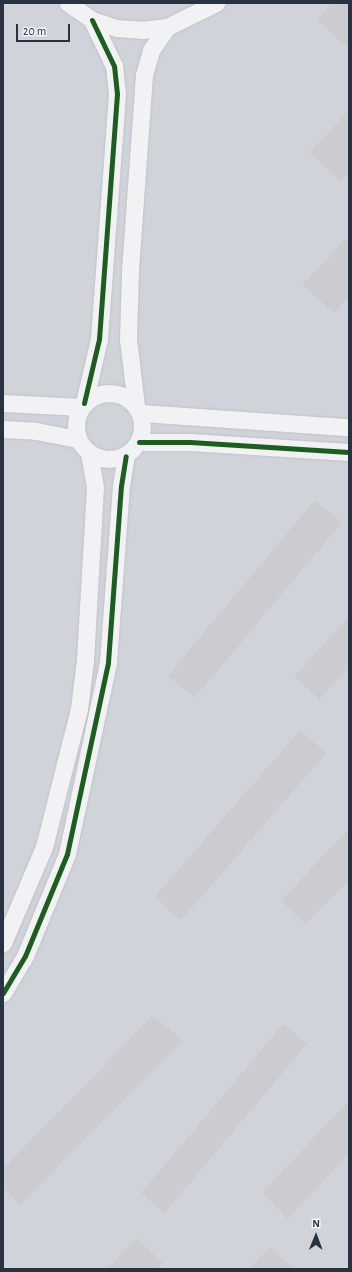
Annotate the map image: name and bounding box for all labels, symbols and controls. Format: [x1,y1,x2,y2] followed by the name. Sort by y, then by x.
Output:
[18,16,72,42] scale bar
[23,25,46,37] text: 20 m
[296,1216,336,1256] north arrow
[312,1218,320,1229] text: N

